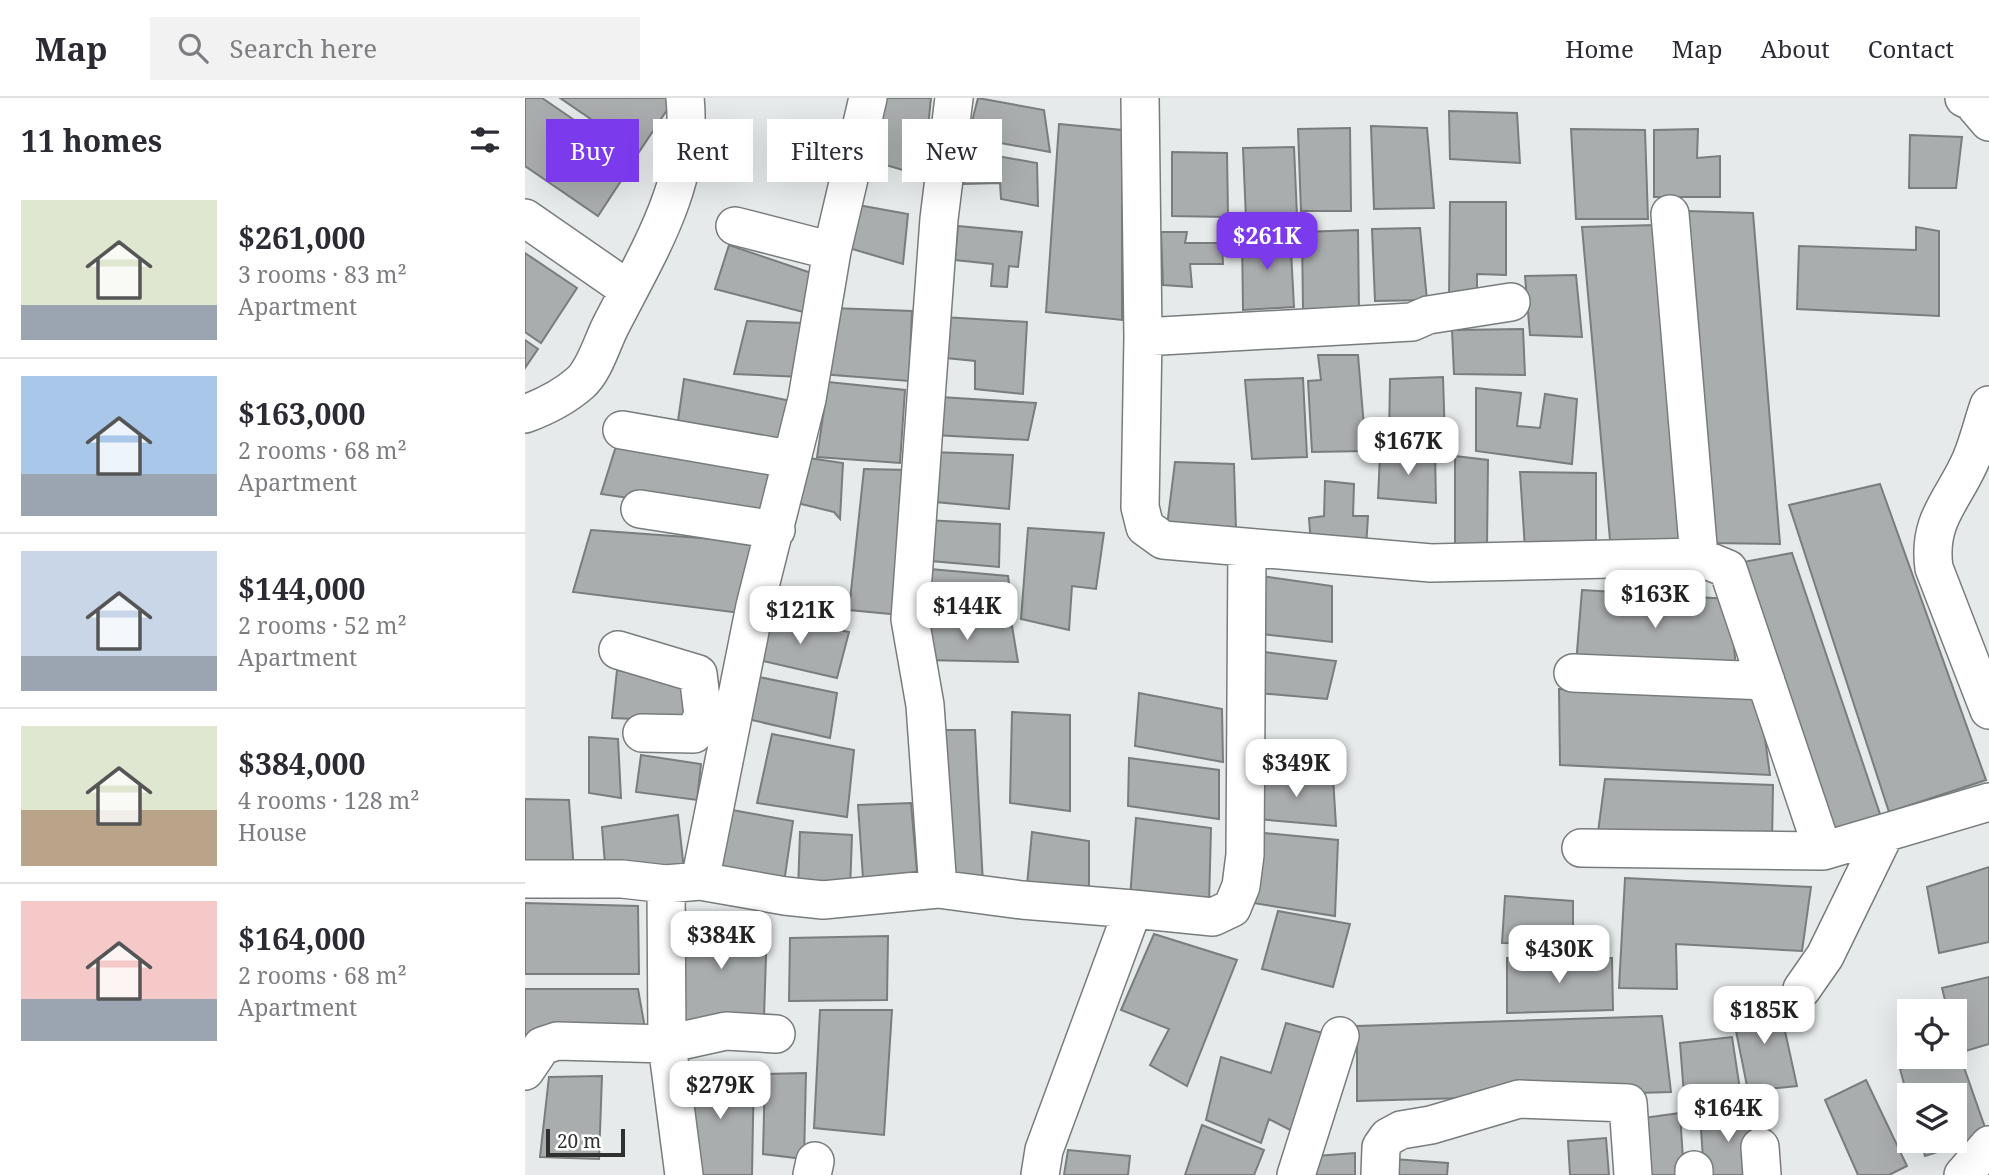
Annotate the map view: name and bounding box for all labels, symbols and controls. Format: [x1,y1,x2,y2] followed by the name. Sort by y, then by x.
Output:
[150,17,640,80] search box
[35,26,108,71] text: Map
[174,29,212,67] icon: search
[230,30,377,66] text: Search here
[1565,32,1634,65] text: Home
[1672,32,1723,65] text: Map
[1761,32,1830,65] text: About
[1868,32,1954,65] text: Contact
[546,119,639,182] chip: Buy
[653,119,753,182] chip: Rent
[767,119,888,182] chip: Filters
[902,119,1002,182] chip: New
[21,120,162,161] text: 11 homes
[466,121,504,159] icon: filters
[1218,212,1316,272] pin: $261K
[238,217,365,258] text: $261,000
[1233,219,1301,251] text: $261K
[77,228,161,312] icon: home
[238,258,407,290] text: 3 rooms · 83 m²
[238,290,357,322] text: Apartment
[238,393,365,434] text: $163,000
[77,404,161,488] icon: home
[1359,418,1457,477] pin: $167K
[1374,424,1442,456] text: $167K
[238,434,407,466] text: 2 rooms · 68 m²
[238,466,357,498] text: Apartment
[238,568,365,609] text: $144,000
[1606,570,1704,630] pin: $163K
[1621,577,1689,609] text: $163K
[77,579,161,663] icon: home
[918,582,1016,642] pin: $144K
[751,587,849,646] pin: $121K
[933,589,1001,621] text: $144K
[766,593,834,625] text: $121K
[238,609,407,641] text: 2 rooms · 52 m²
[238,641,357,673] text: Apartment
[1247,740,1345,799] pin: $349K
[238,743,365,784] text: $384,000
[1262,746,1330,778] text: $349K
[77,754,161,838] icon: home
[238,784,420,816] text: 4 rooms · 128 m²
[238,816,307,848] text: House
[672,912,770,971] pin: $384K
[238,918,365,959] text: $164,000
[687,918,755,950] text: $384K
[1510,926,1608,985] pin: $430K
[77,929,161,1013] icon: home
[1525,932,1593,964] text: $430K
[238,959,407,991] text: 2 rooms · 68 m²
[1715,986,1813,1046] pin: $185K
[238,991,357,1023] text: Apartment
[1730,993,1798,1025] text: $185K
[1897,999,1967,1153] map controls
[1897,999,1967,1069] button: locate
[671,1062,769,1121] pin: $279K
[686,1068,754,1100] text: $279K
[1897,1083,1967,1153] button: layers
[1679,1084,1777,1144] pin: $164K
[1694,1091,1762,1123] text: $164K
[546,1126,625,1158] scale bar
[557,1128,601,1154] text: 20 m

